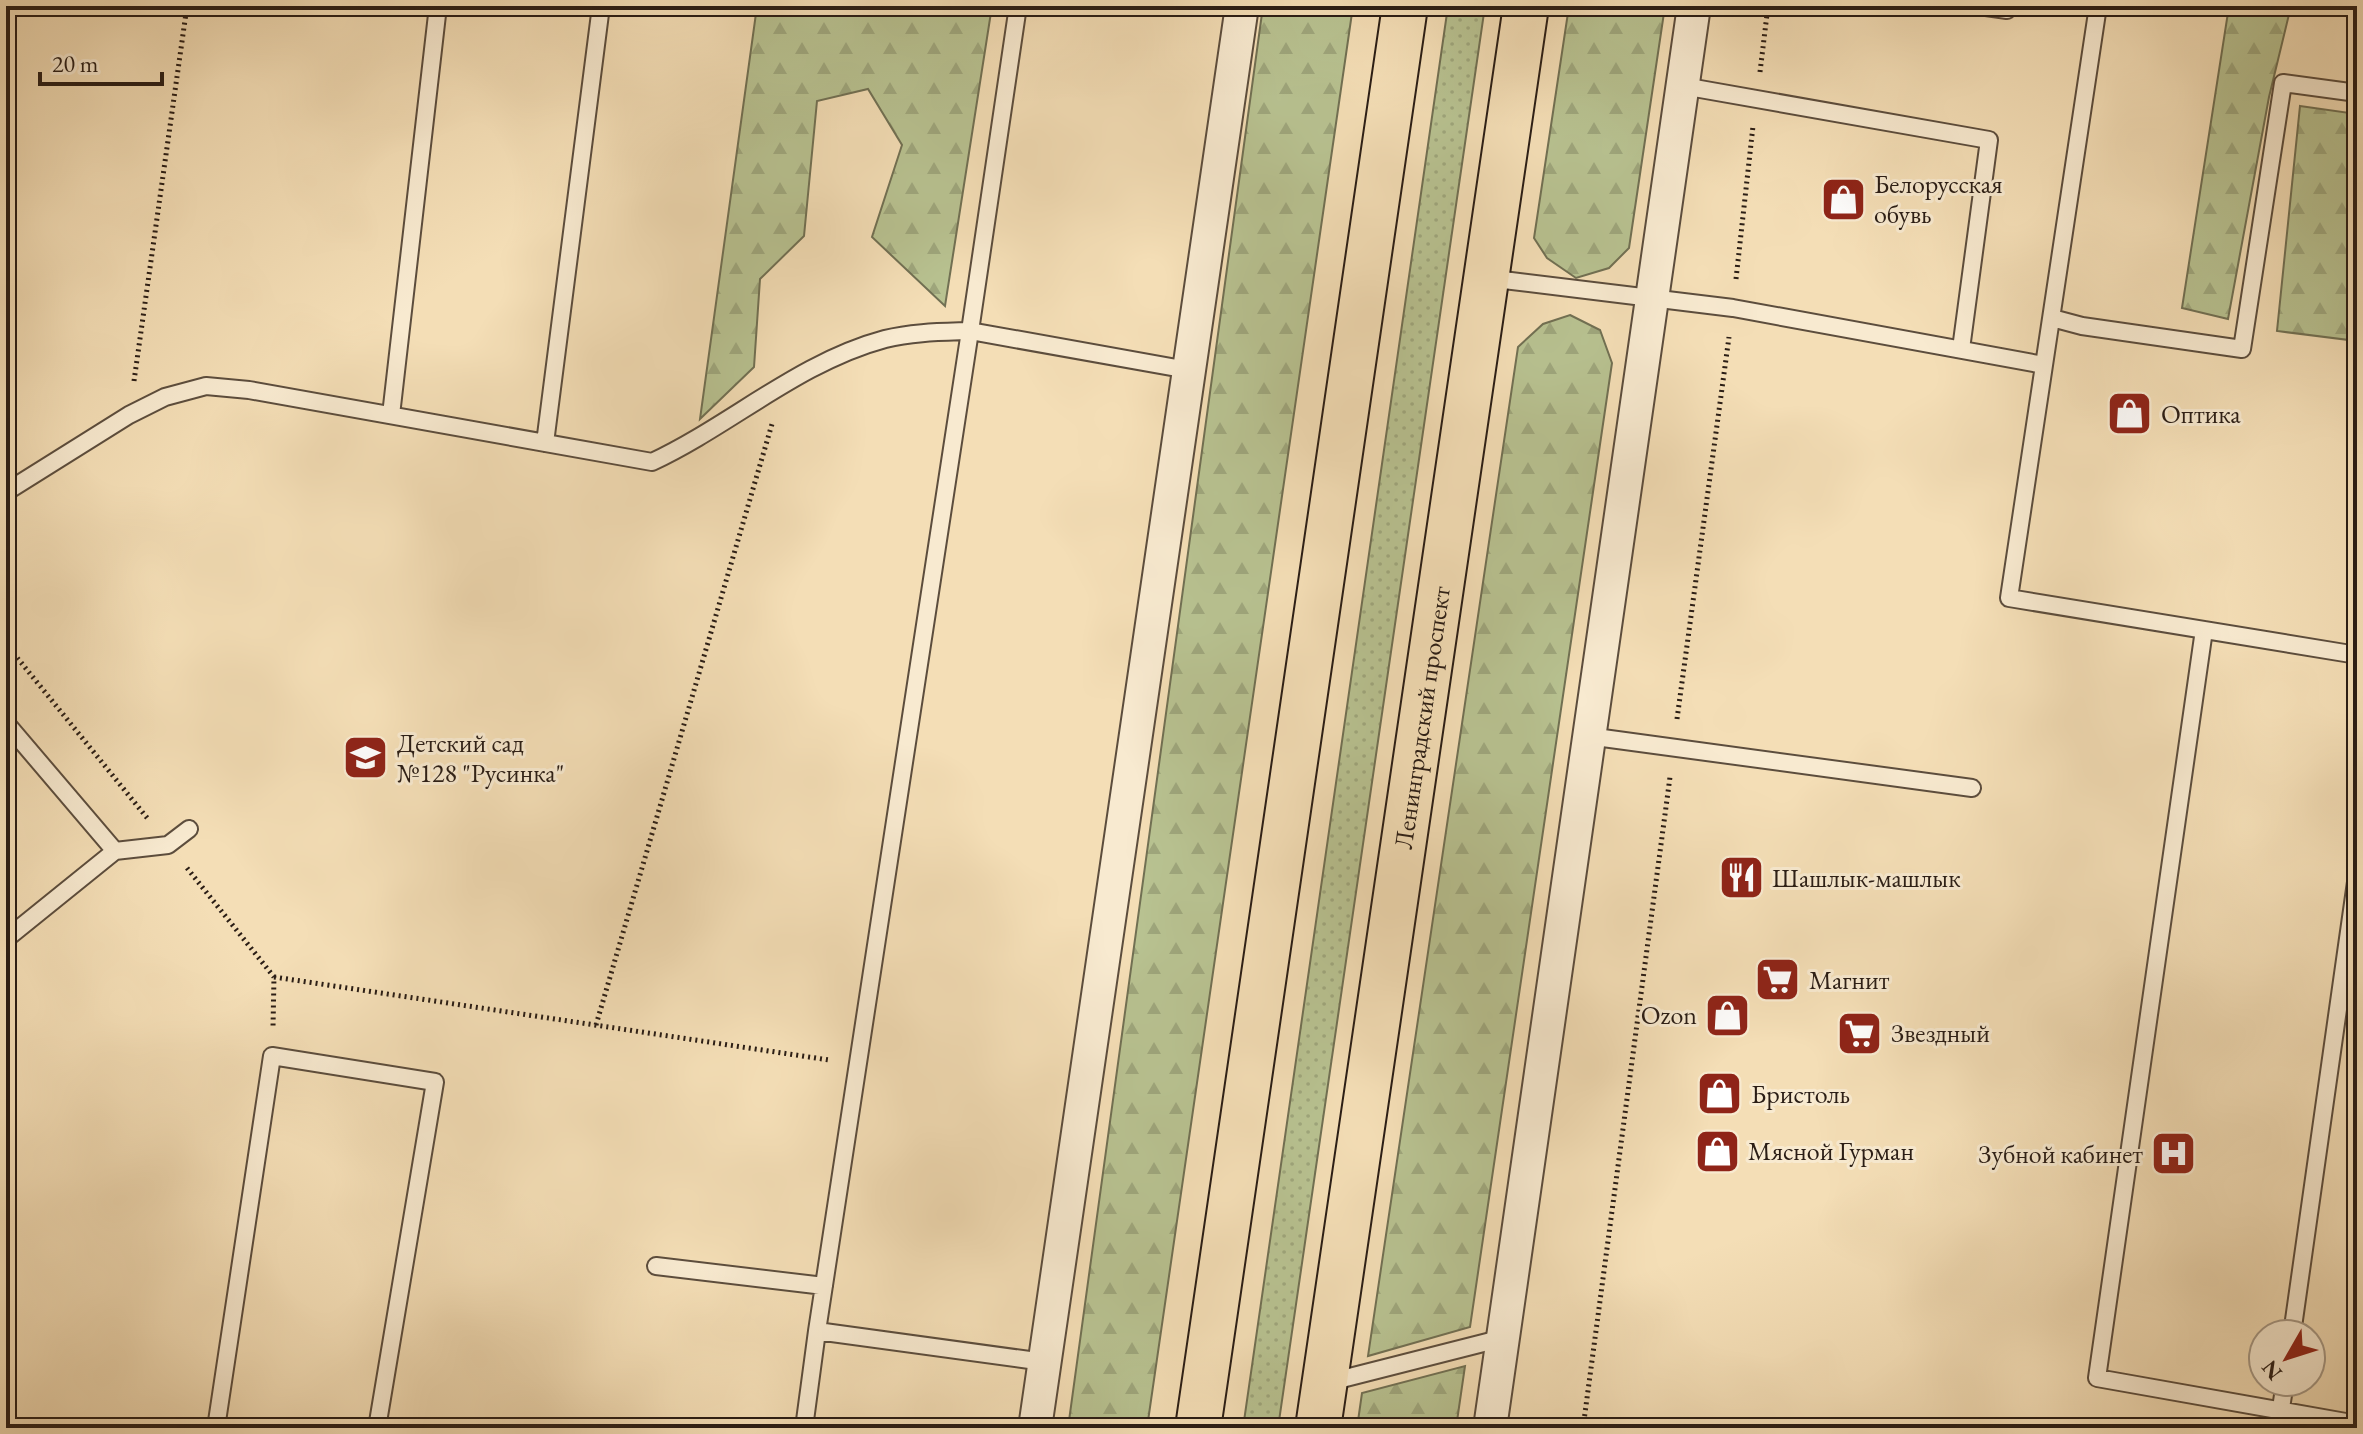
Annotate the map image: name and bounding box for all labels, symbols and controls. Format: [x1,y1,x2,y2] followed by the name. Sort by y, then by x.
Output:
[40,36,162,86] scale bar
[52,48,99,79] text: 20 m
[1874,167,2003,231] place label: Белорусская обувь
[1819,175,1867,223] shop icon: Белорусская обувь
[2106,390,2154,438] shop icon: Оптика
[2161,397,2241,431] place label: Оптика
[1386,584,1458,851] street label: Ленинградский проспект
[397,726,564,790] place label: Детский сад №128 "Русинка"
[342,734,390,782] school or university icon: Детский сад №128 "Русинка"
[1717,854,1765,902] restaurant icon: Шашлык-машлык
[1772,861,1961,895] place label: Шашлык-машлык
[1754,956,1802,1004] supermarket icon: Магнит
[1809,963,1890,997] place label: Магнит
[1704,991,1752,1039] shop icon: Ozon
[1641,998,1697,1032] place label: Ozon
[1836,1009,1884,1057] supermarket icon: Звездный
[1891,1016,1990,1050] place label: Звездный
[1696,1070,1744,1118] shop icon: Бристоль
[1751,1077,1850,1111] place label: Бристоль
[1693,1127,1741,1175] shop icon: Мясной Гурман
[2150,1130,2198,1178] hospital icon: Зубной кабинет
[1748,1134,1914,1168] place label: Мясной Гурман
[1978,1137,2143,1171] place label: Зубной кабинет
[2247,1318,2327,1398] north arrow
[2255,1354,2289,1386] text: N

